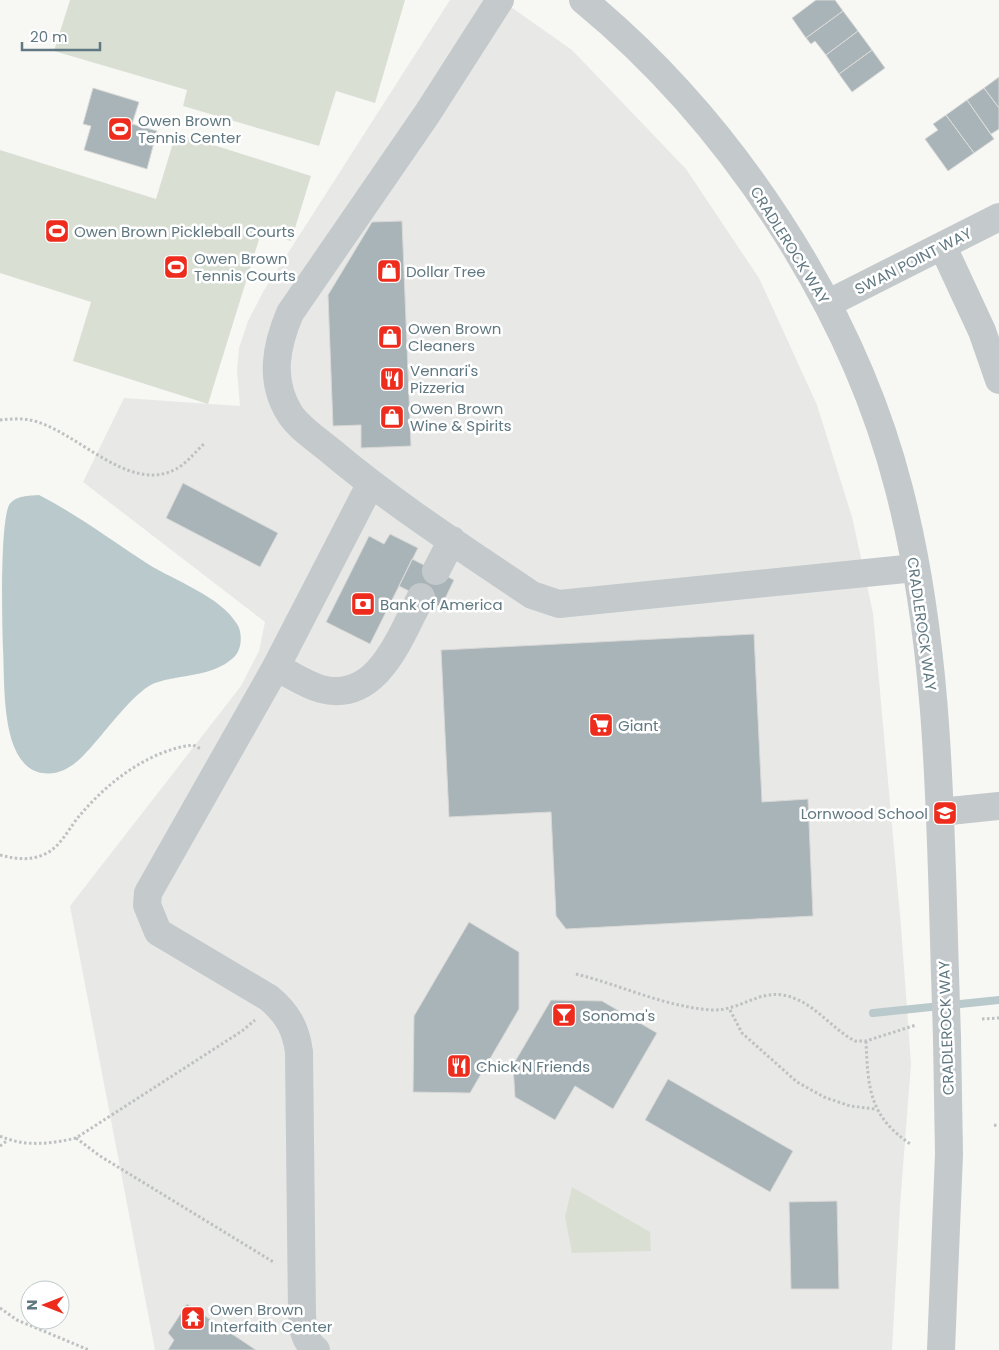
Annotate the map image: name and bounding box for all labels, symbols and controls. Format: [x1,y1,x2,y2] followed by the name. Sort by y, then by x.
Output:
[22,20,100,52] scale bar
[30,26,68,47] text: 20 m
[138,110,241,148] place label: Owen Brown Tennis Center
[107,116,133,142] sports icon: Owen Brown Tennis Center
[745,182,835,308] street label: CRADLEROCK WAY
[44,218,70,244] sports icon: Owen Brown Pickleball Courts
[74,221,295,242] place label: Owen Brown Pickleball Courts
[851,222,975,300] street label: SWAN POINT WAY
[194,248,296,286] place label: Owen Brown Tennis Courts
[163,254,189,280] sports icon: Owen Brown Tennis Courts
[376,258,402,284] shop icon: Dollar Tree
[406,261,486,282] place label: Dollar Tree
[408,318,501,356] place label: Owen Brown Cleaners
[377,324,403,350] shop icon: Owen Brown Cleaners
[410,360,478,398] place label: Vennari's Pizzeria
[379,366,405,392] restaurant icon: Vennari's Pizzeria
[410,398,512,436] place label: Owen Brown Wine & Spirits
[379,404,405,430] shop icon: Owen Brown Wine & Spirits
[902,556,942,692] street label: CRADLEROCK WAY
[350,591,376,617] bank icon: Bank of America
[380,594,503,615] place label: Bank of America
[588,712,614,738] supermarket icon: Giant
[618,715,659,736] place label: Giant
[932,800,958,826] school or university icon: Lornwood School
[801,803,928,824] place label: Lornwood School
[933,960,959,1096] street label: CRADLEROCK WAY
[551,1002,577,1028] bar icon: Sonoma's
[582,1005,656,1026] place label: Sonoma's
[446,1053,472,1079] restaurant icon: Chick N Friends
[476,1056,590,1077] place label: Chick N Friends
[20,1280,70,1330] north arrow
[210,1299,333,1337] place label: Owen Brown Interfaith Center
[22,1300,42,1310] text: N
[180,1305,206,1331] temple icon: Owen Brown Interfaith Center

